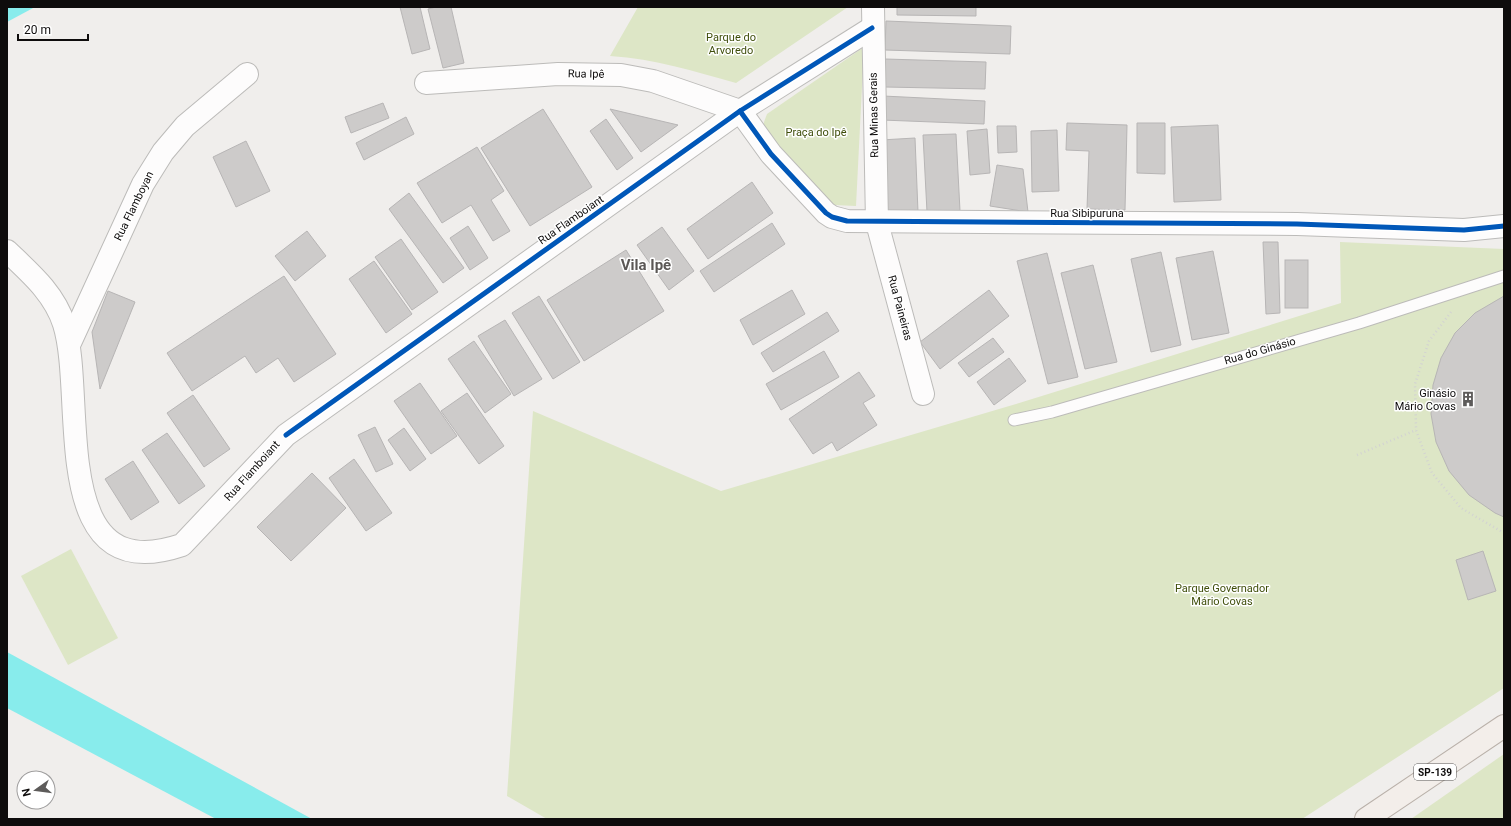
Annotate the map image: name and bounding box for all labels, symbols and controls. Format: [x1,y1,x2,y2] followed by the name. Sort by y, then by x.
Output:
[18,16,88,42] scale bar
[24,23,51,37] text: 20 m
[706,31,756,57] park label: Parque do Arvoredo
[568,67,605,81] street label: Rua Ipê
[867,72,881,158] street label: Rua Minas Gerais
[785,126,847,139] park label: Praça do Ipê
[112,169,156,243] street label: Rua Flamboyan
[536,192,606,247] street label: Rua Flamboiant
[1050,207,1124,220] street label: Rua Sibipuruna
[621,256,671,274] district label: Vila Ipê
[885,274,915,342] street label: Rua Paineiras
[1223,335,1297,367] street label: Rua do Ginásio
[1395,387,1456,413] place label: Ginásio Mário Covas
[1459,390,1477,408] building icon: Ginásio Mário Covas
[221,438,283,504] street label: Rua Flamboiant
[1175,582,1269,608] park label: Parque Governador Mário Covas
[1414,764,1456,780] road number: SP-139
[16,770,56,810] north arrow
[19,787,34,798] text: N

